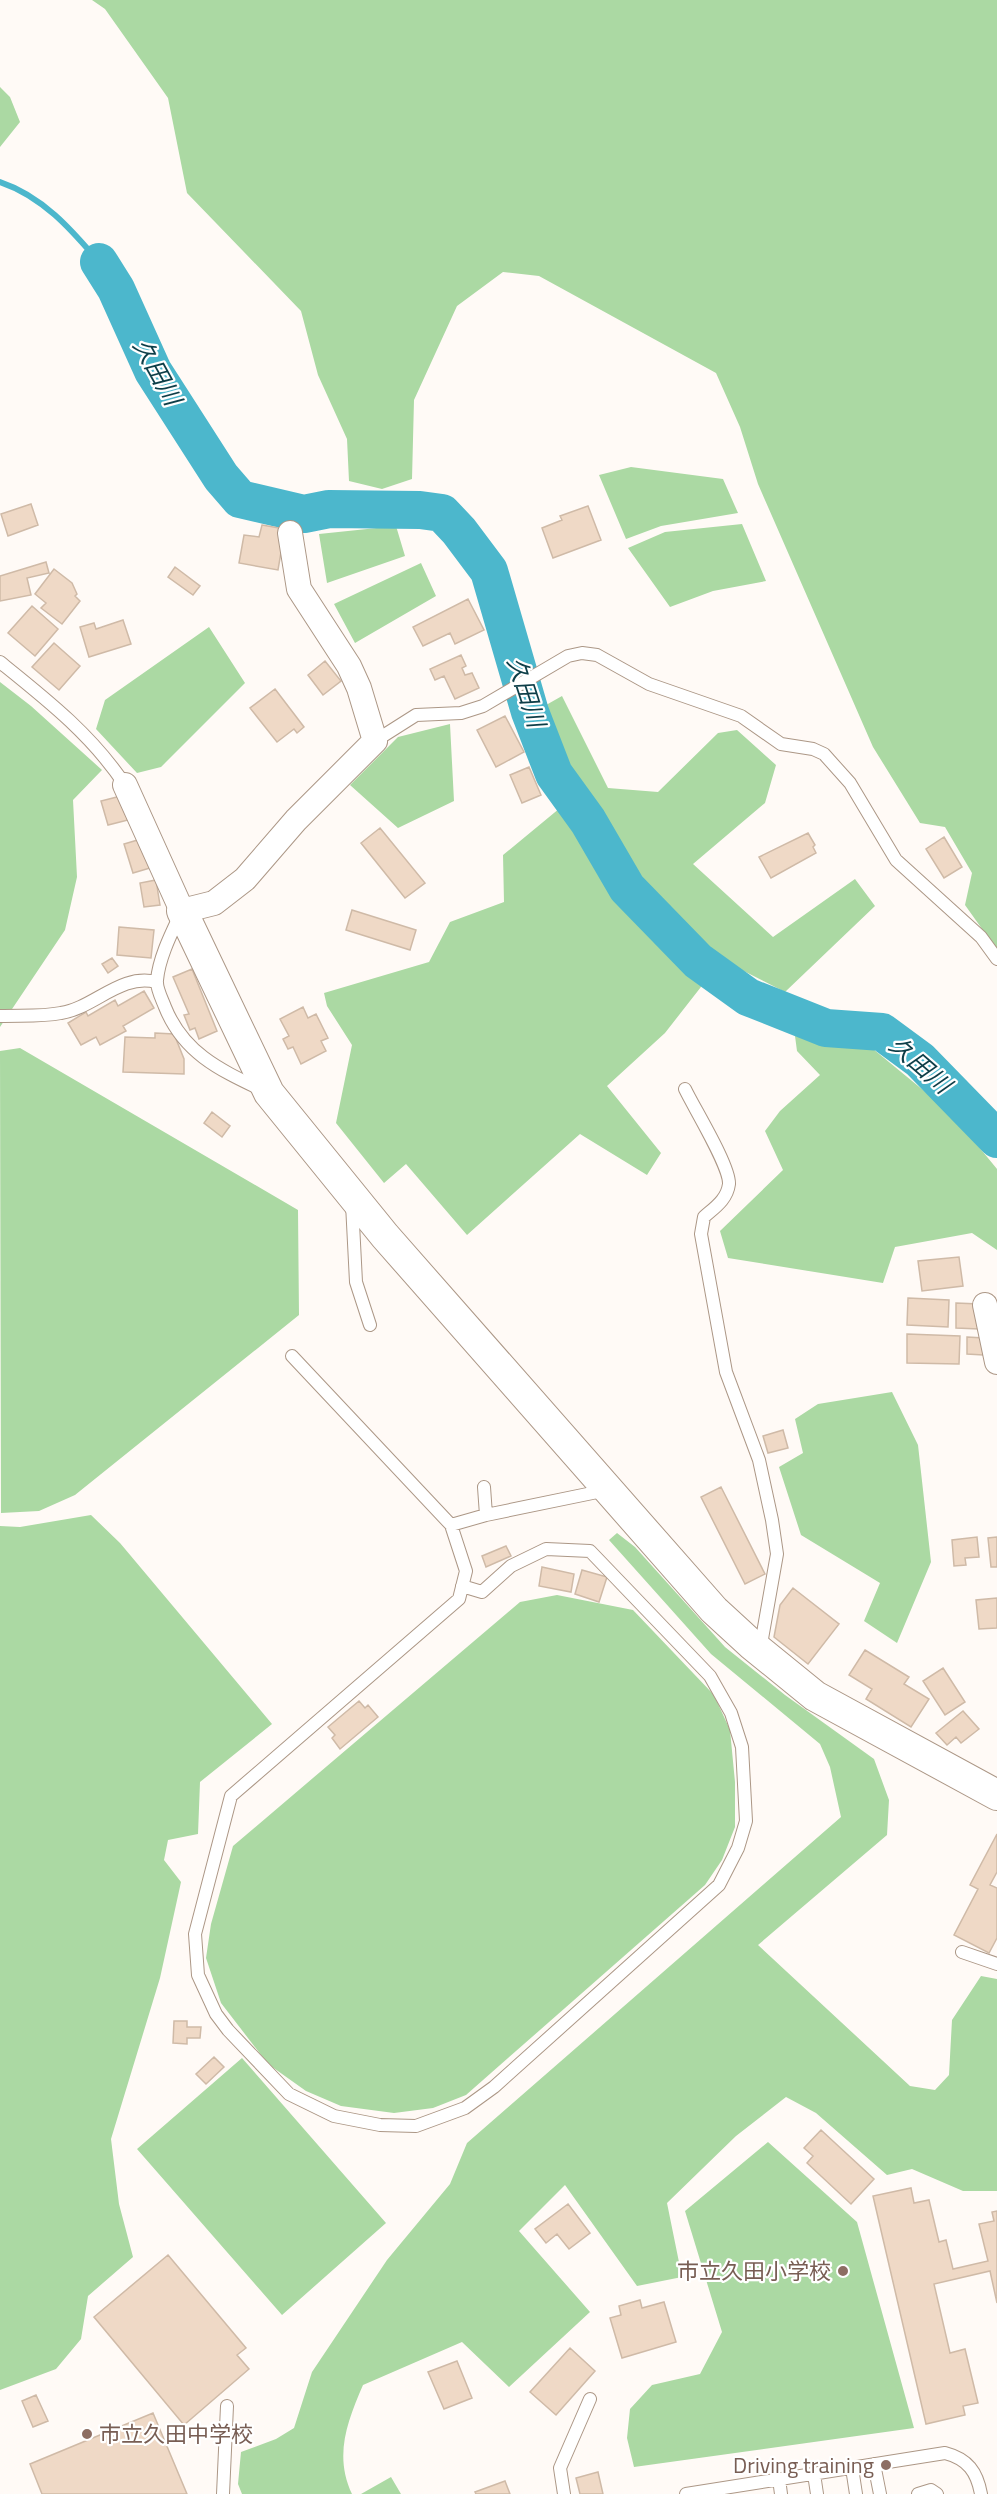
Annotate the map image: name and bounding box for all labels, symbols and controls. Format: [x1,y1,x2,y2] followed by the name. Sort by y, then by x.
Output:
[125,331,193,414] water label: 久田川
[499,652,556,734] water label: 久田川
[882,1027,962,1103] water label: 久田川
[677,2254,831,2288] place label: 市立久田小学校
[836,2264,850,2278] marker: 市立久田小学校
[99,2417,253,2451] place label: 市立久田中学校
[80,2427,94,2441] marker: 市立久田中学校
[733,2448,874,2482] place label: Driving training
[879,2458,893,2472] marker: Driving training

